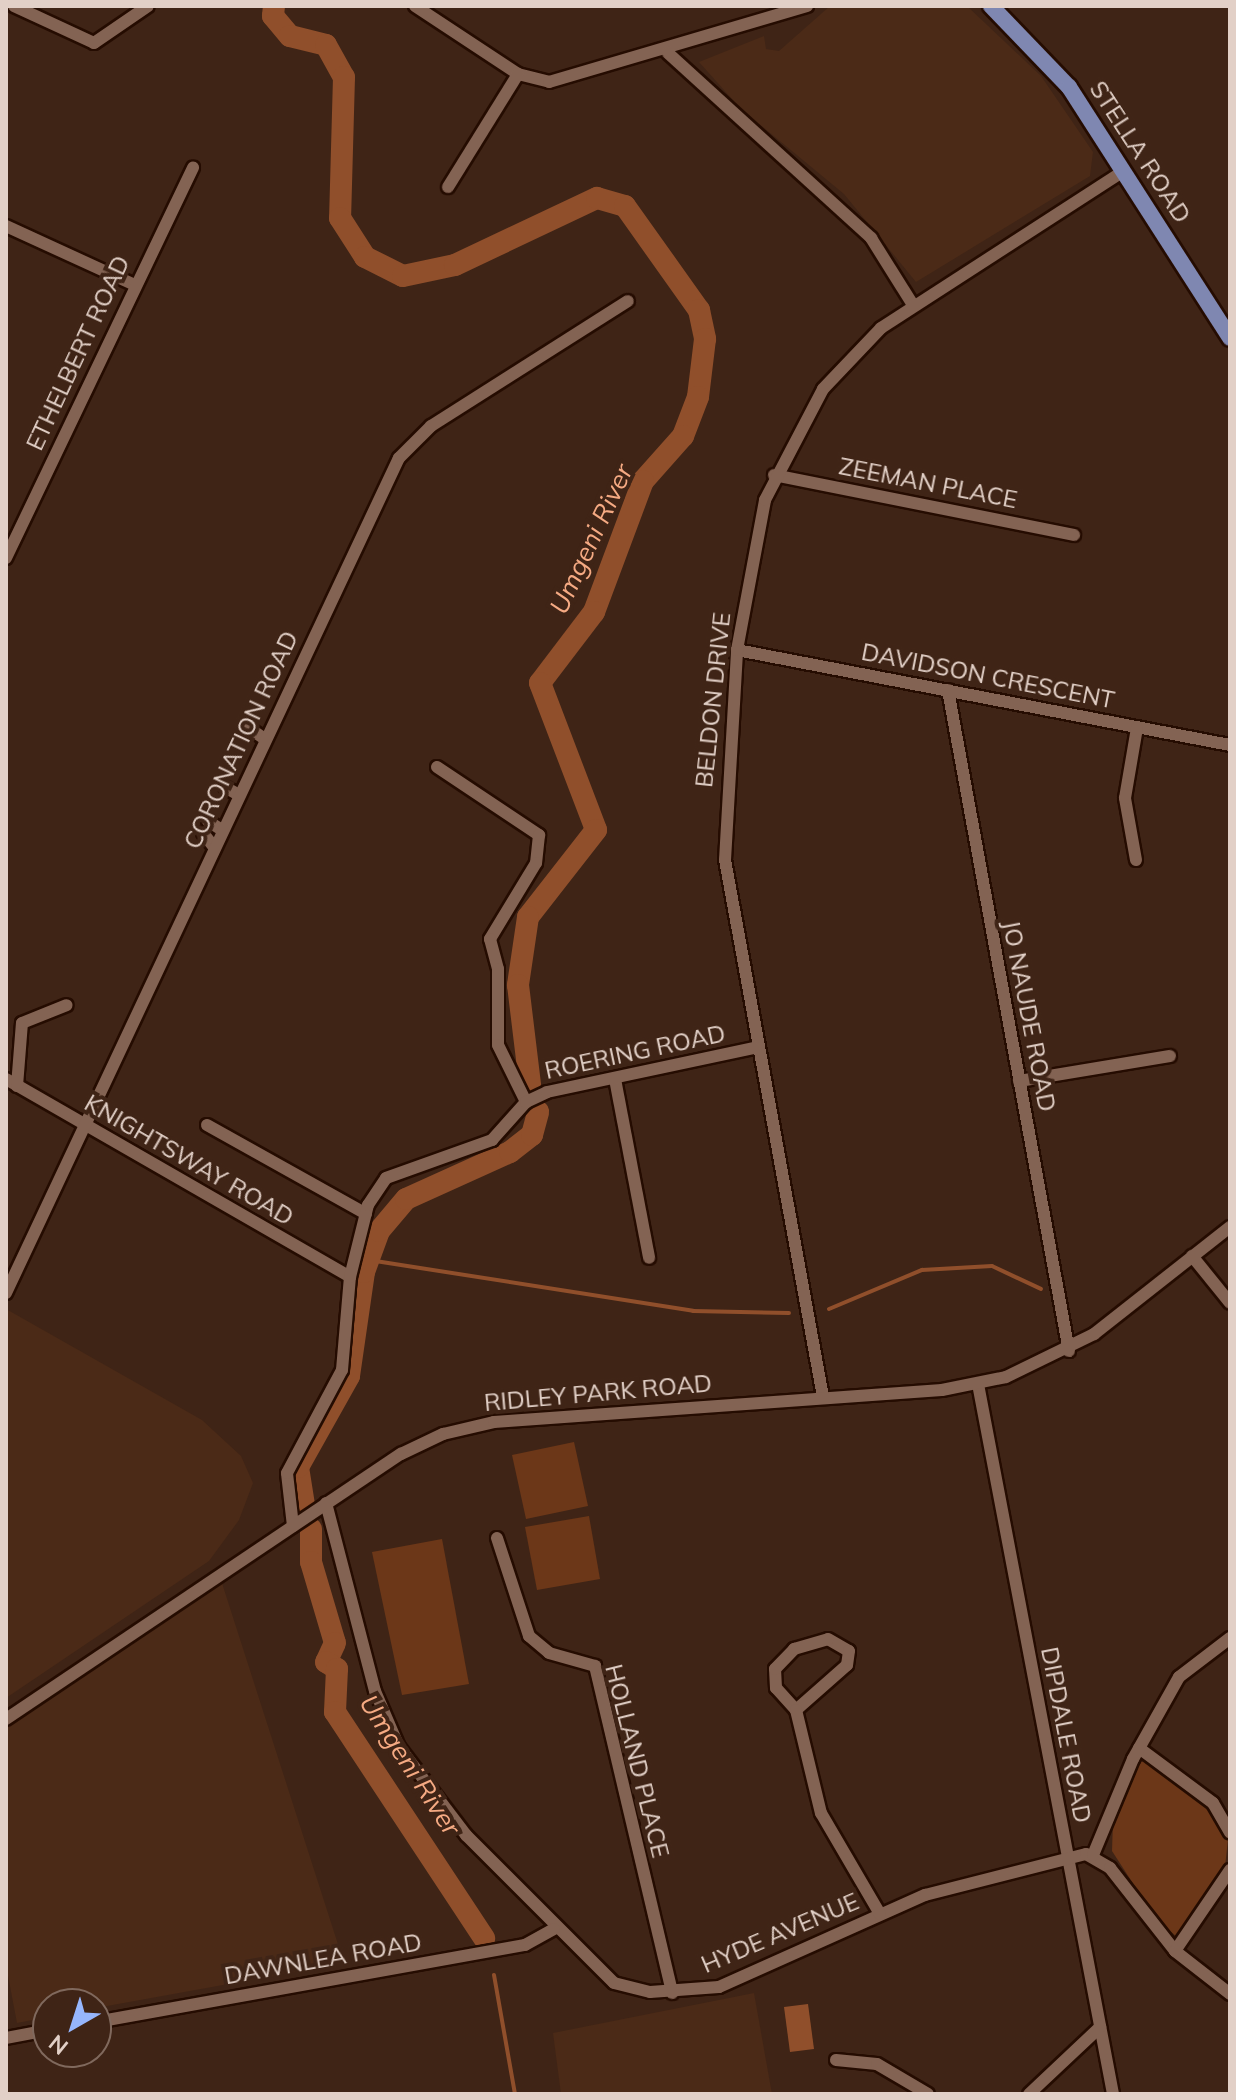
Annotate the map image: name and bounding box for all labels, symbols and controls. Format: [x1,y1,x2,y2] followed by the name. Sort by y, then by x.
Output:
[1084,76,1196,228] street label: STELLA ROAD
[20,251,136,455] street label: ETHELBERT ROAD
[836,452,1020,514] street label: ZEEMAN PLACE
[543,459,639,619] water label: Umgeni River
[689,611,737,789] street label: BELDON DRIVE
[178,627,304,853] street label: CORONATION ROAD
[859,637,1117,715] street label: DAVIDSON CRESCENT
[996,918,1062,1114] street label: JO NAUDE ROAD
[542,1019,728,1085] street label: ROERING ROAD
[79,1088,299,1232] street label: KNIGHTSWAY ROAD
[483,1369,713,1417] street label: RIDLEY PARK ROAD
[1035,1645,1097,1825] street label: DIPDALE ROAD
[599,1661,675,1861] street label: HOLLAND PLACE
[353,1689,467,1841] water label: Umgeni River
[697,1887,863,1979] street label: HYDE AVENUE
[222,1927,424,1991] street label: DAWNLEA ROAD
[32,1988,112,2068] north arrow
[43,2029,73,2061] text: N

